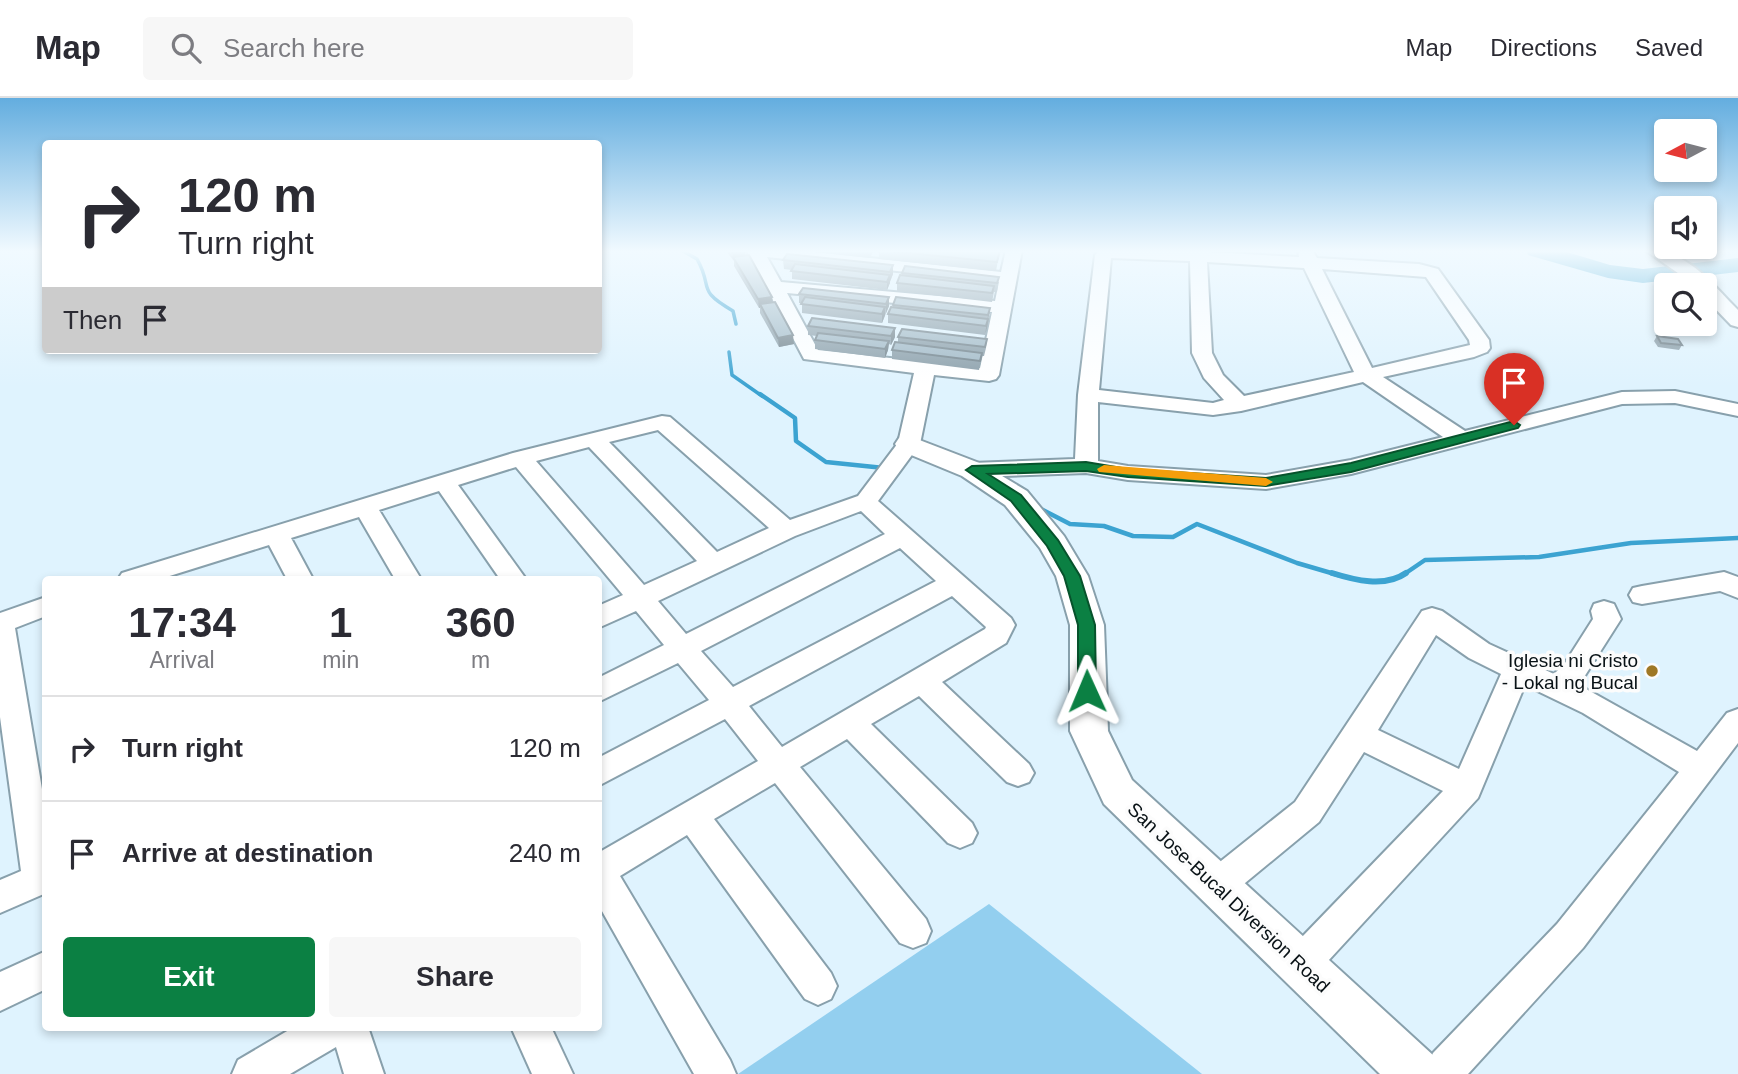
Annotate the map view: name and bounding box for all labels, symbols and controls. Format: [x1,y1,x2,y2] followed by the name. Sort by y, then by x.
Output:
[143,17,633,80] search box
[35,29,101,66] text: Map
[167,29,205,67] icon: search
[223,33,365,63] text: Search here
[1406,34,1452,61] text: Map
[1490,34,1597,61] text: Directions
[1635,34,1703,61] text: Saved
[1654,119,1717,182] north arrow
[1654,119,1717,336] map controls
[63,168,154,259] icon: right
[178,168,317,222] text: 120 m
[1654,196,1717,259] button: sound
[178,225,314,261] text: Turn right
[1654,273,1717,336] button: search
[136,301,174,339] icon: arrive
[63,305,122,335] text: Then
[1484,353,1544,425] pin
[1495,364,1533,402] icon: arrive
[128,599,236,646] text: 17:34
[329,599,352,646] text: 1
[446,599,516,646] text: 360
[149,647,215,673] text: Arrival
[322,647,359,673] text: min
[471,647,490,673] text: m
[1502,650,1638,693] place label: Iglesia ni Cristo - Lokal ng Bucal
[1050,654,1124,728] position arrow
[1644,663,1660,679] marker: Iglesia ni Cristo - Lokal ng Bucal
[63,730,101,768] icon: right
[122,733,243,763] text: Turn right
[509,733,581,763] text: 120 m
[1123,798,1334,997] street label: San Jose-Bucal Diversion Road
[63,835,101,873] icon: arrive
[122,838,373,868] text: Arrive at destination
[509,838,581,868] text: 240 m
[63,937,315,1017] button: Exit
[329,937,581,1017] button: Share

